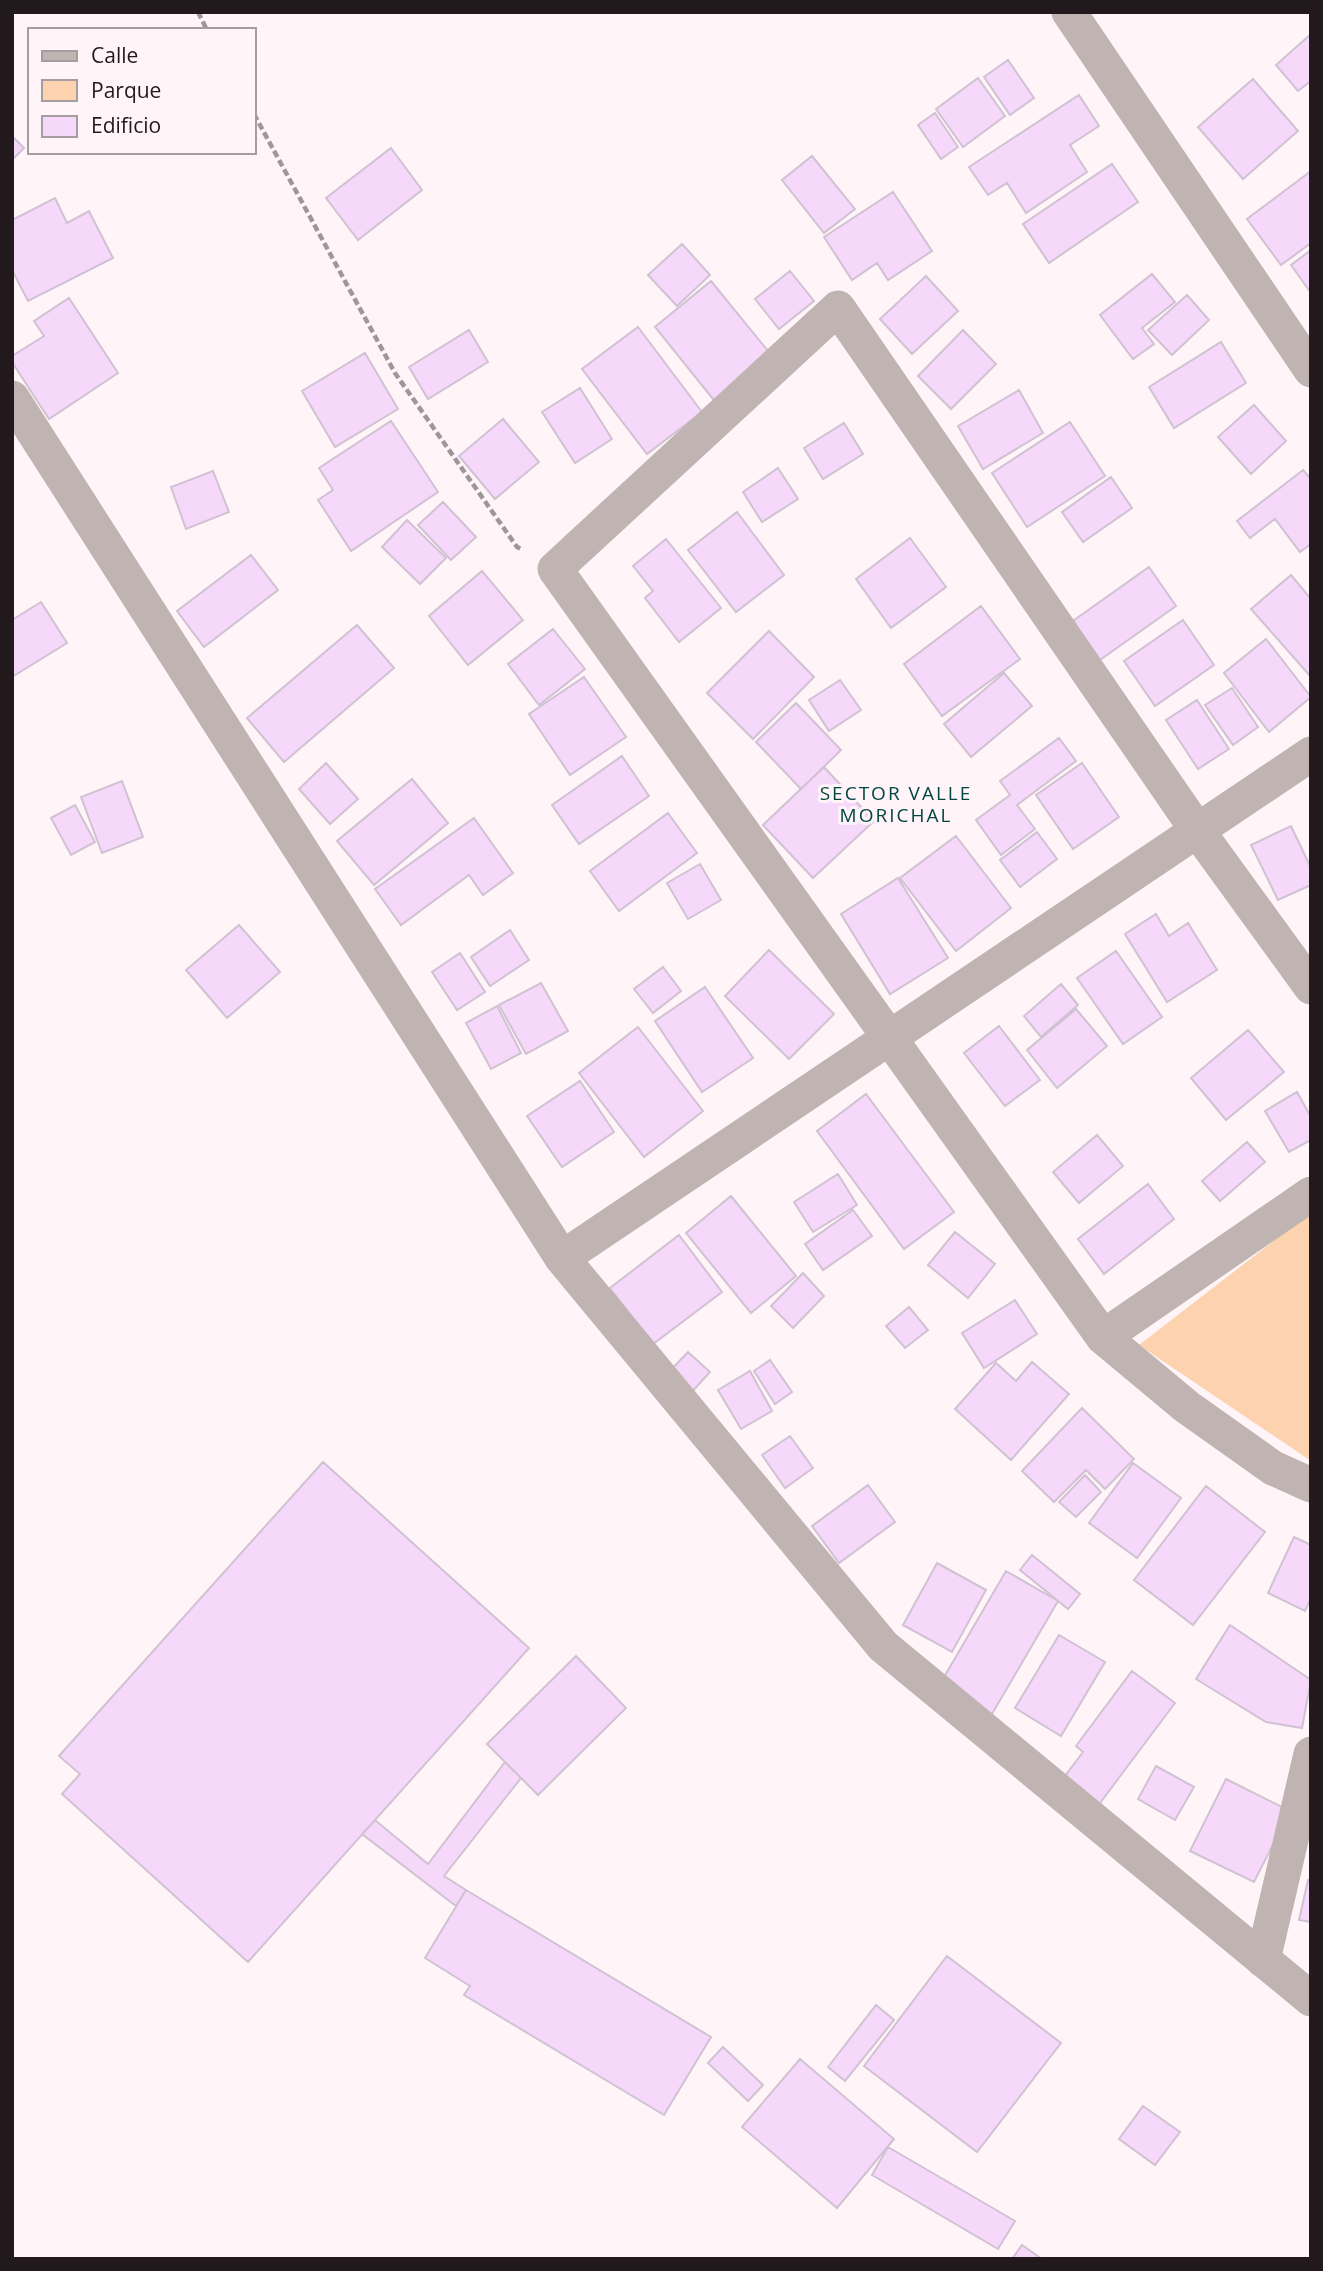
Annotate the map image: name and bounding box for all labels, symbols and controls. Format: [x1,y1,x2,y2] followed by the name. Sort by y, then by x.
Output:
[28,28,256,154] legend
[91,41,138,69] text: Calle
[91,76,161,104] text: Parque
[91,111,161,139] text: Edificio
[820,780,972,828] district label: SECTOR VALLE MORICHAL

